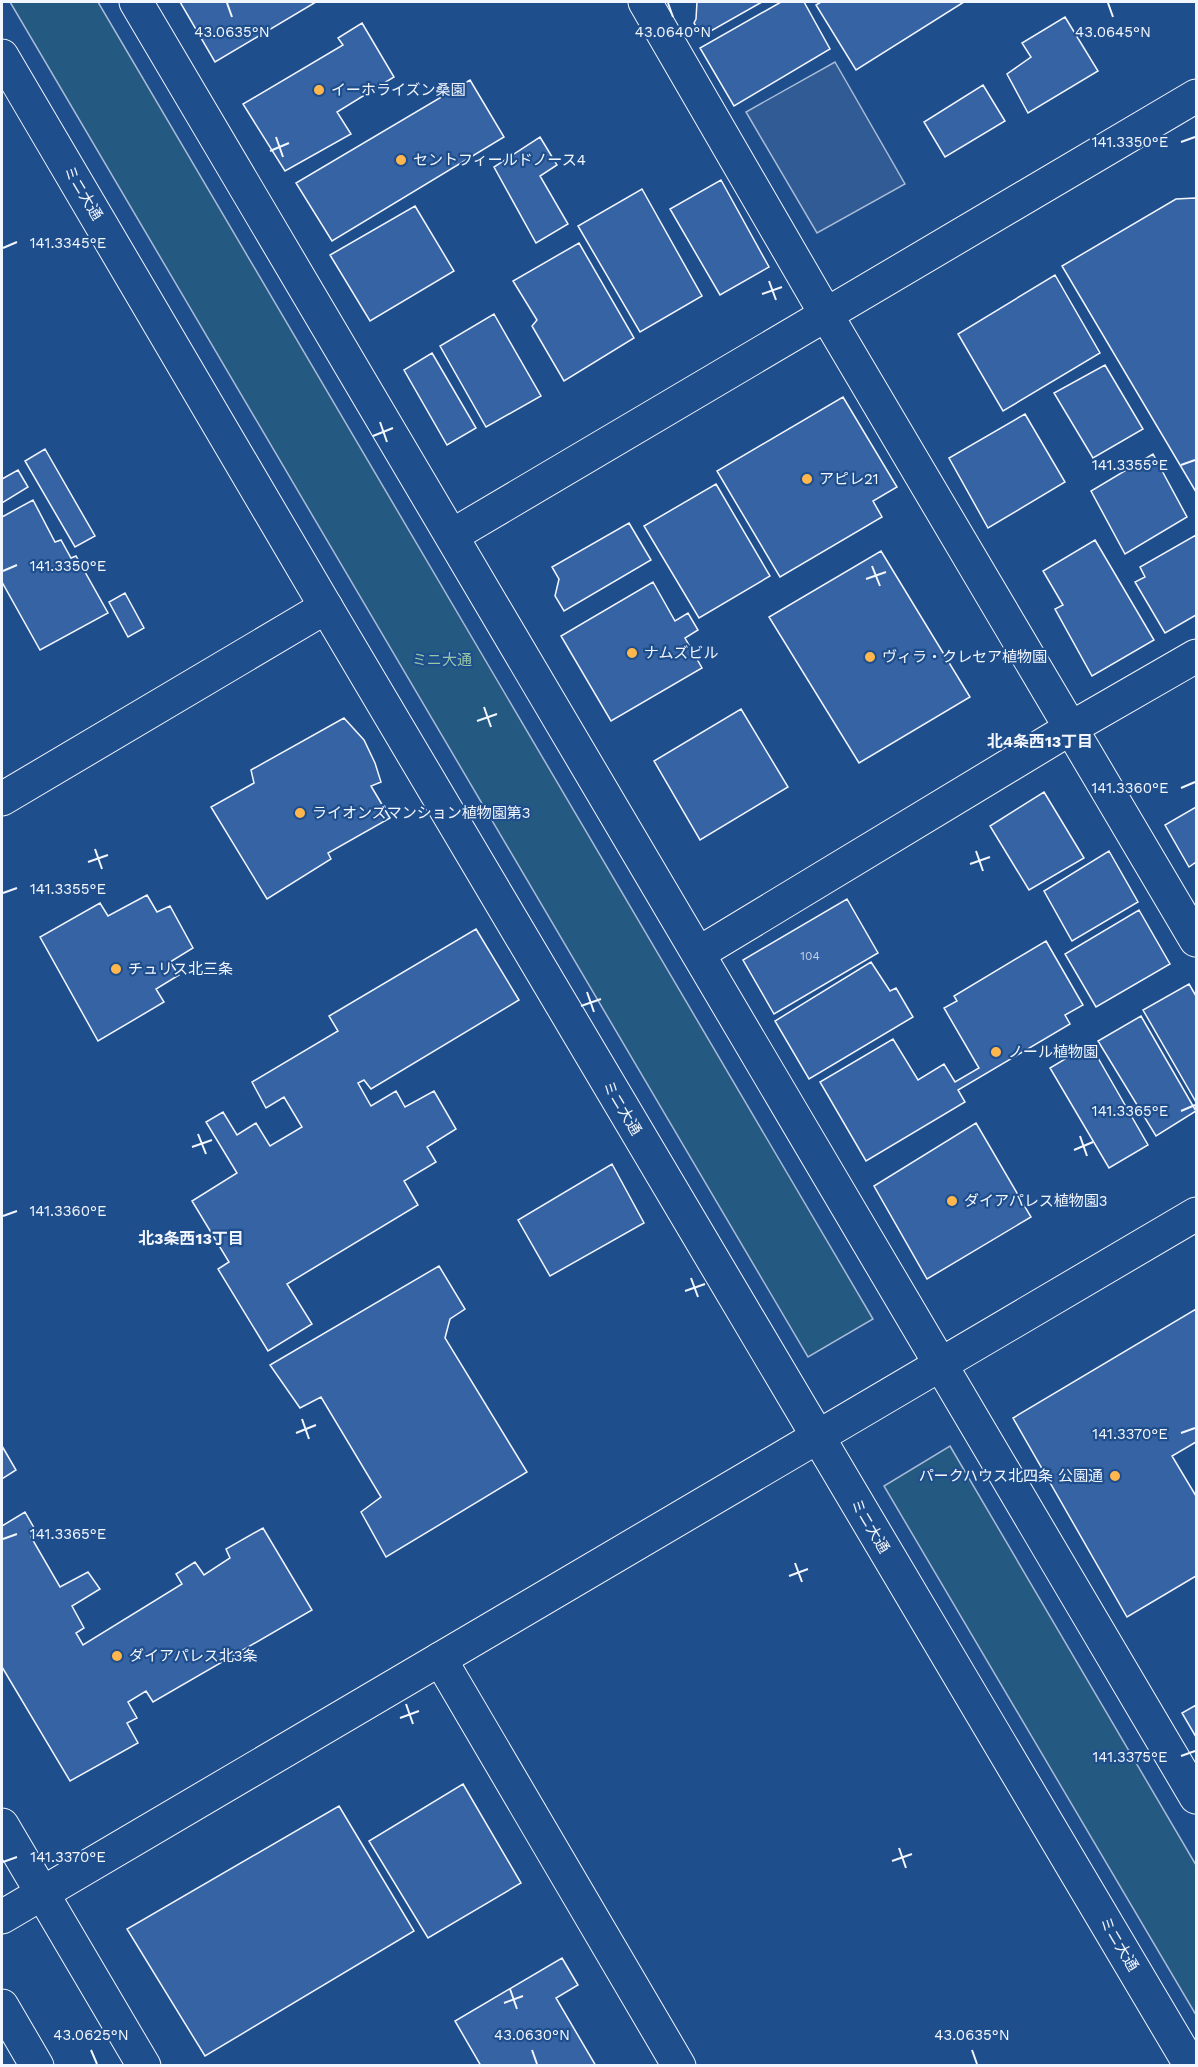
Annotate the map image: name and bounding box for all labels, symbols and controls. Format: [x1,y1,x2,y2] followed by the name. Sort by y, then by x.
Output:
[194,23,270,41] text: 43.0635°N
[635,23,711,41] text: 43.0640°N
[1075,23,1151,41] text: 43.0645°N
[331,81,466,99] place label: イーホライズン桑園
[312,83,326,97] marker: イーホライズン桑園
[1092,133,1168,151] text: 141.3350°E
[413,151,586,169] place label: セントフィールドノース4
[394,153,408,167] marker: セントフィールドノース4
[60,163,106,223] street label: ミニ大通
[30,234,106,252] text: 141.3345°E
[1092,456,1168,474] text: 141.3355°E
[819,470,879,488] place label: アピレ21
[800,472,814,486] marker: アピレ21
[30,557,106,575] text: 141.3350°E
[644,644,719,662] place label: ナムズビル
[625,646,639,660] marker: ナムズビル
[882,648,1047,666] place label: ヴィラ・クレセア植物園
[863,650,877,664] marker: ヴィラ・クレセア植物園
[412,651,472,669] park label: ミニ大通
[987,732,1093,751] district label: 北4条西13丁目
[1091,779,1169,797] text: 141.3360°E
[312,804,530,822] place label: ライオンズマンション植物園第3
[293,806,307,820] marker: ライオンズマンション植物園第3
[30,880,106,898] text: 141.3355°E
[800,949,820,963] house number: 104
[128,960,233,978] place label: チュリス北三条
[109,962,123,976] marker: チュリス北三条
[1008,1043,1098,1061] place label: ノール植物園
[989,1045,1003,1059] marker: ノール植物園
[599,1078,645,1138] street label: ミニ大通
[1092,1102,1168,1120] text: 141.3365°E
[964,1192,1107,1210] place label: ダイアパレス植物園3
[945,1194,959,1208] marker: ダイアパレス植物園3
[29,1202,107,1220] text: 141.3360°E
[138,1229,244,1248] district label: 北3条西13丁目
[1092,1425,1168,1443] text: 141.3370°E
[919,1467,1103,1485] place label: パークハウス北四条 公園通
[1108,1469,1122,1483] marker: パークハウス北四条 公園通
[847,1496,893,1556] street label: ミニ大通
[30,1525,106,1543] text: 141.3365°E
[129,1647,257,1665] place label: ダイアパレス北3条
[110,1649,124,1663] marker: ダイアパレス北3条
[1092,1748,1168,1766] text: 141.3375°E
[30,1848,106,1866] text: 141.3370°E
[1096,1914,1142,1974] street label: ミニ大通
[53,2026,129,2044] text: 43.0625°N
[494,2026,570,2044] text: 43.0630°N
[934,2026,1010,2044] text: 43.0635°N

